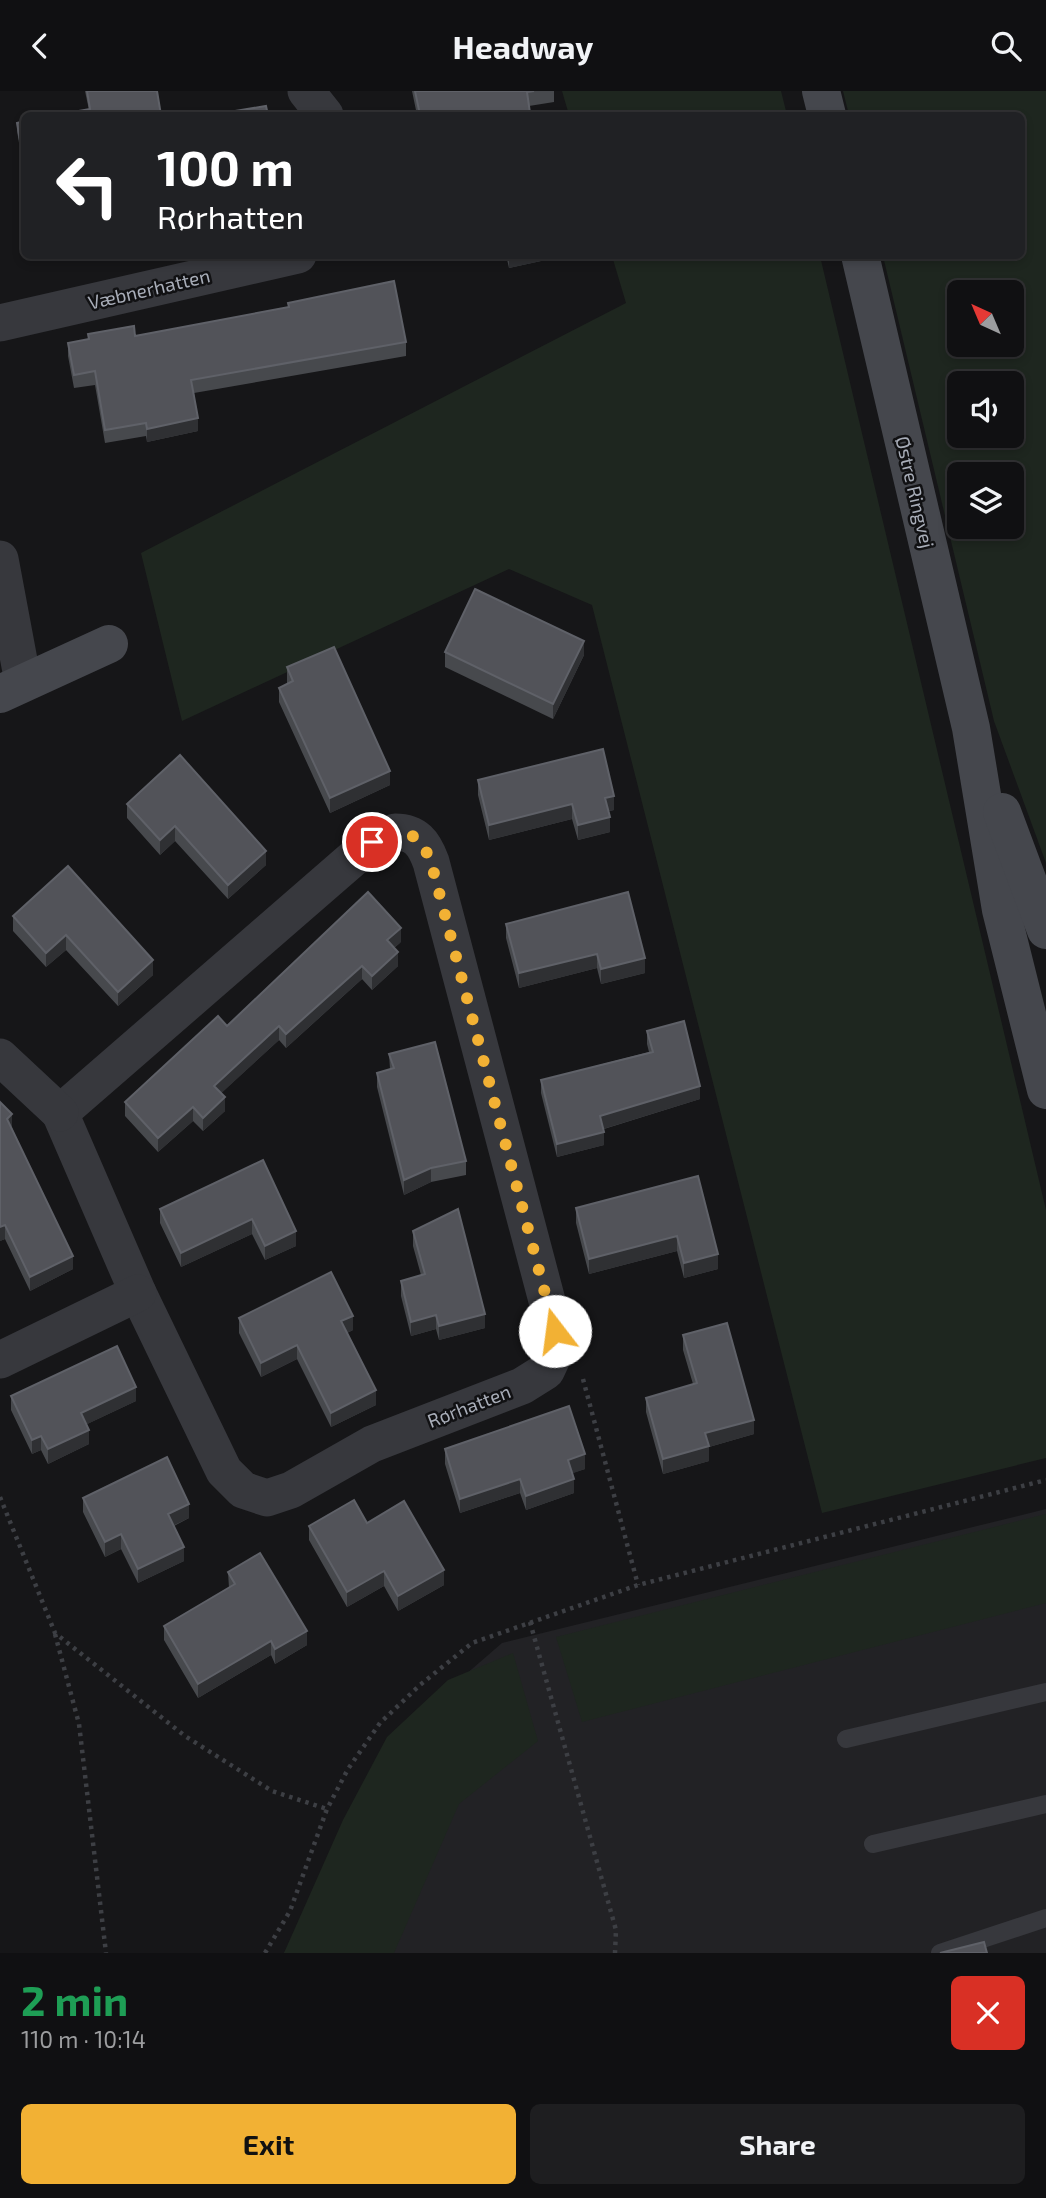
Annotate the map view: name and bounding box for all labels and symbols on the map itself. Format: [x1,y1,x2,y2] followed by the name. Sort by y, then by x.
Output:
[86,263,212,314] street label: Væbnerhatten
[947,280,1024,357] north arrow
[891,434,940,550] street label: Østre Ringvej
[342,812,402,872] pin
[518,1294,592,1368] position arrow
[424,1379,514,1432] street label: Rørhatten

